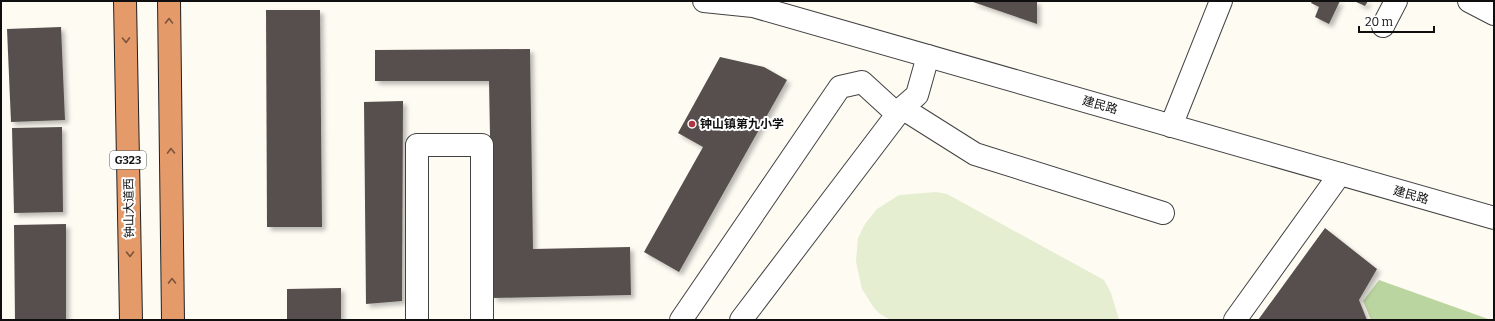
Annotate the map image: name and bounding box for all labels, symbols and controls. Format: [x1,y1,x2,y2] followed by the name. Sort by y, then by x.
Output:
[1359,8,1434,34] scale bar
[1365,15,1394,29] text: 20 m
[165,18,173,24] one-way arrow
[122,37,130,43] one-way arrow
[1081,93,1119,117] street label: 建民路
[700,117,784,131] place label: 钟山镇第九小学
[687,119,697,129] marker: 钟山镇第九小学
[167,148,175,154] one-way arrow
[110,151,146,169] road number: G323
[121,178,137,238] street label: 钟山大道西
[1392,183,1430,207] street label: 建民路
[126,251,134,257] one-way arrow
[168,278,176,284] one-way arrow

